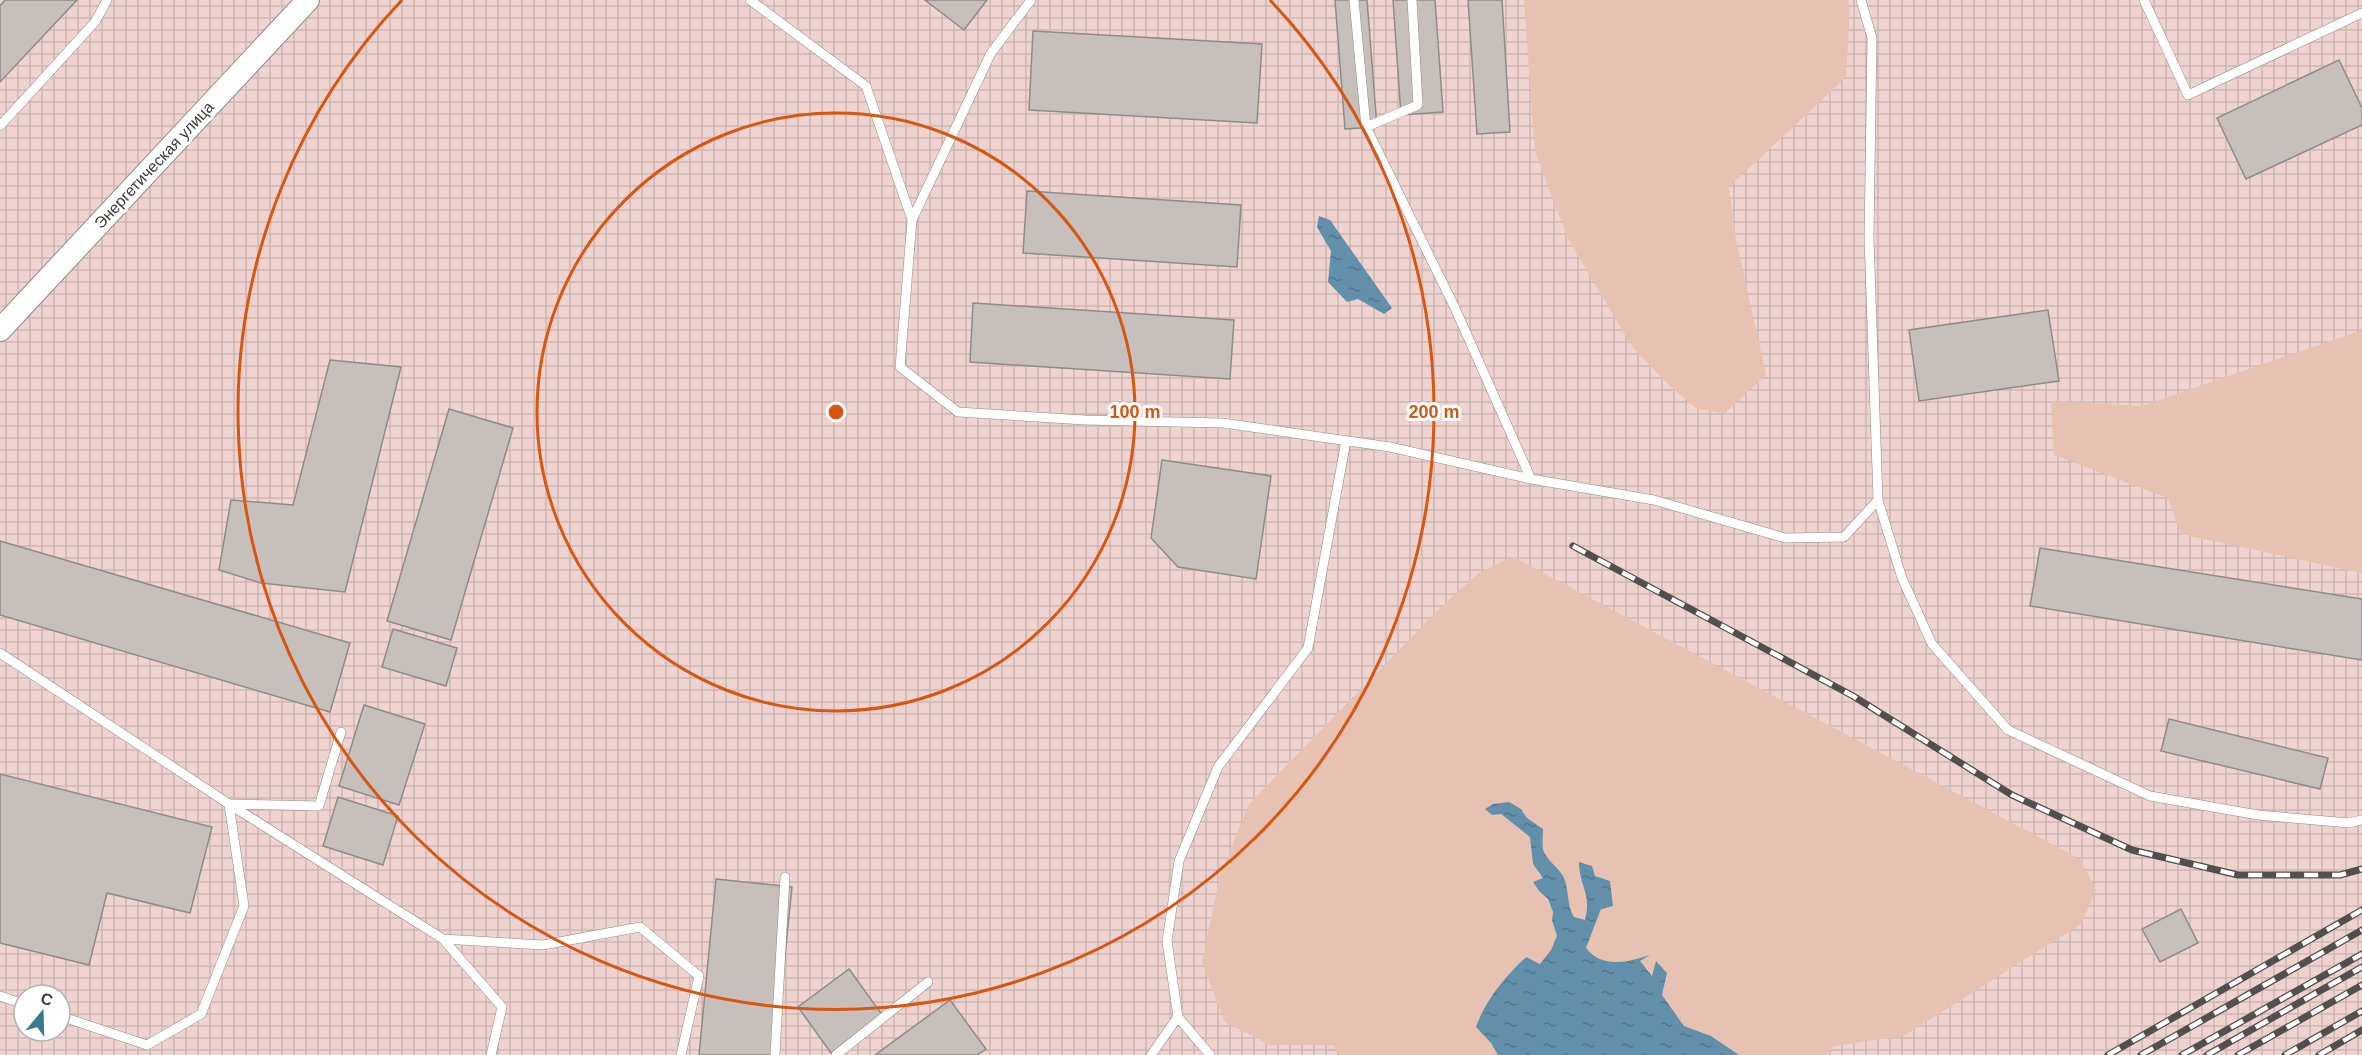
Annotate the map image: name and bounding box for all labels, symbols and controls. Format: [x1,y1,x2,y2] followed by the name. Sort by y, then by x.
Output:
[91,98,217,232] street label: Энергетическая улица
[826,402,846,422] centre of rings
[1109,402,1161,422] text: 100 m
[1408,402,1460,422] text: 200 m
[12,983,72,1043] north arrow
[38,989,55,1009] text: С

